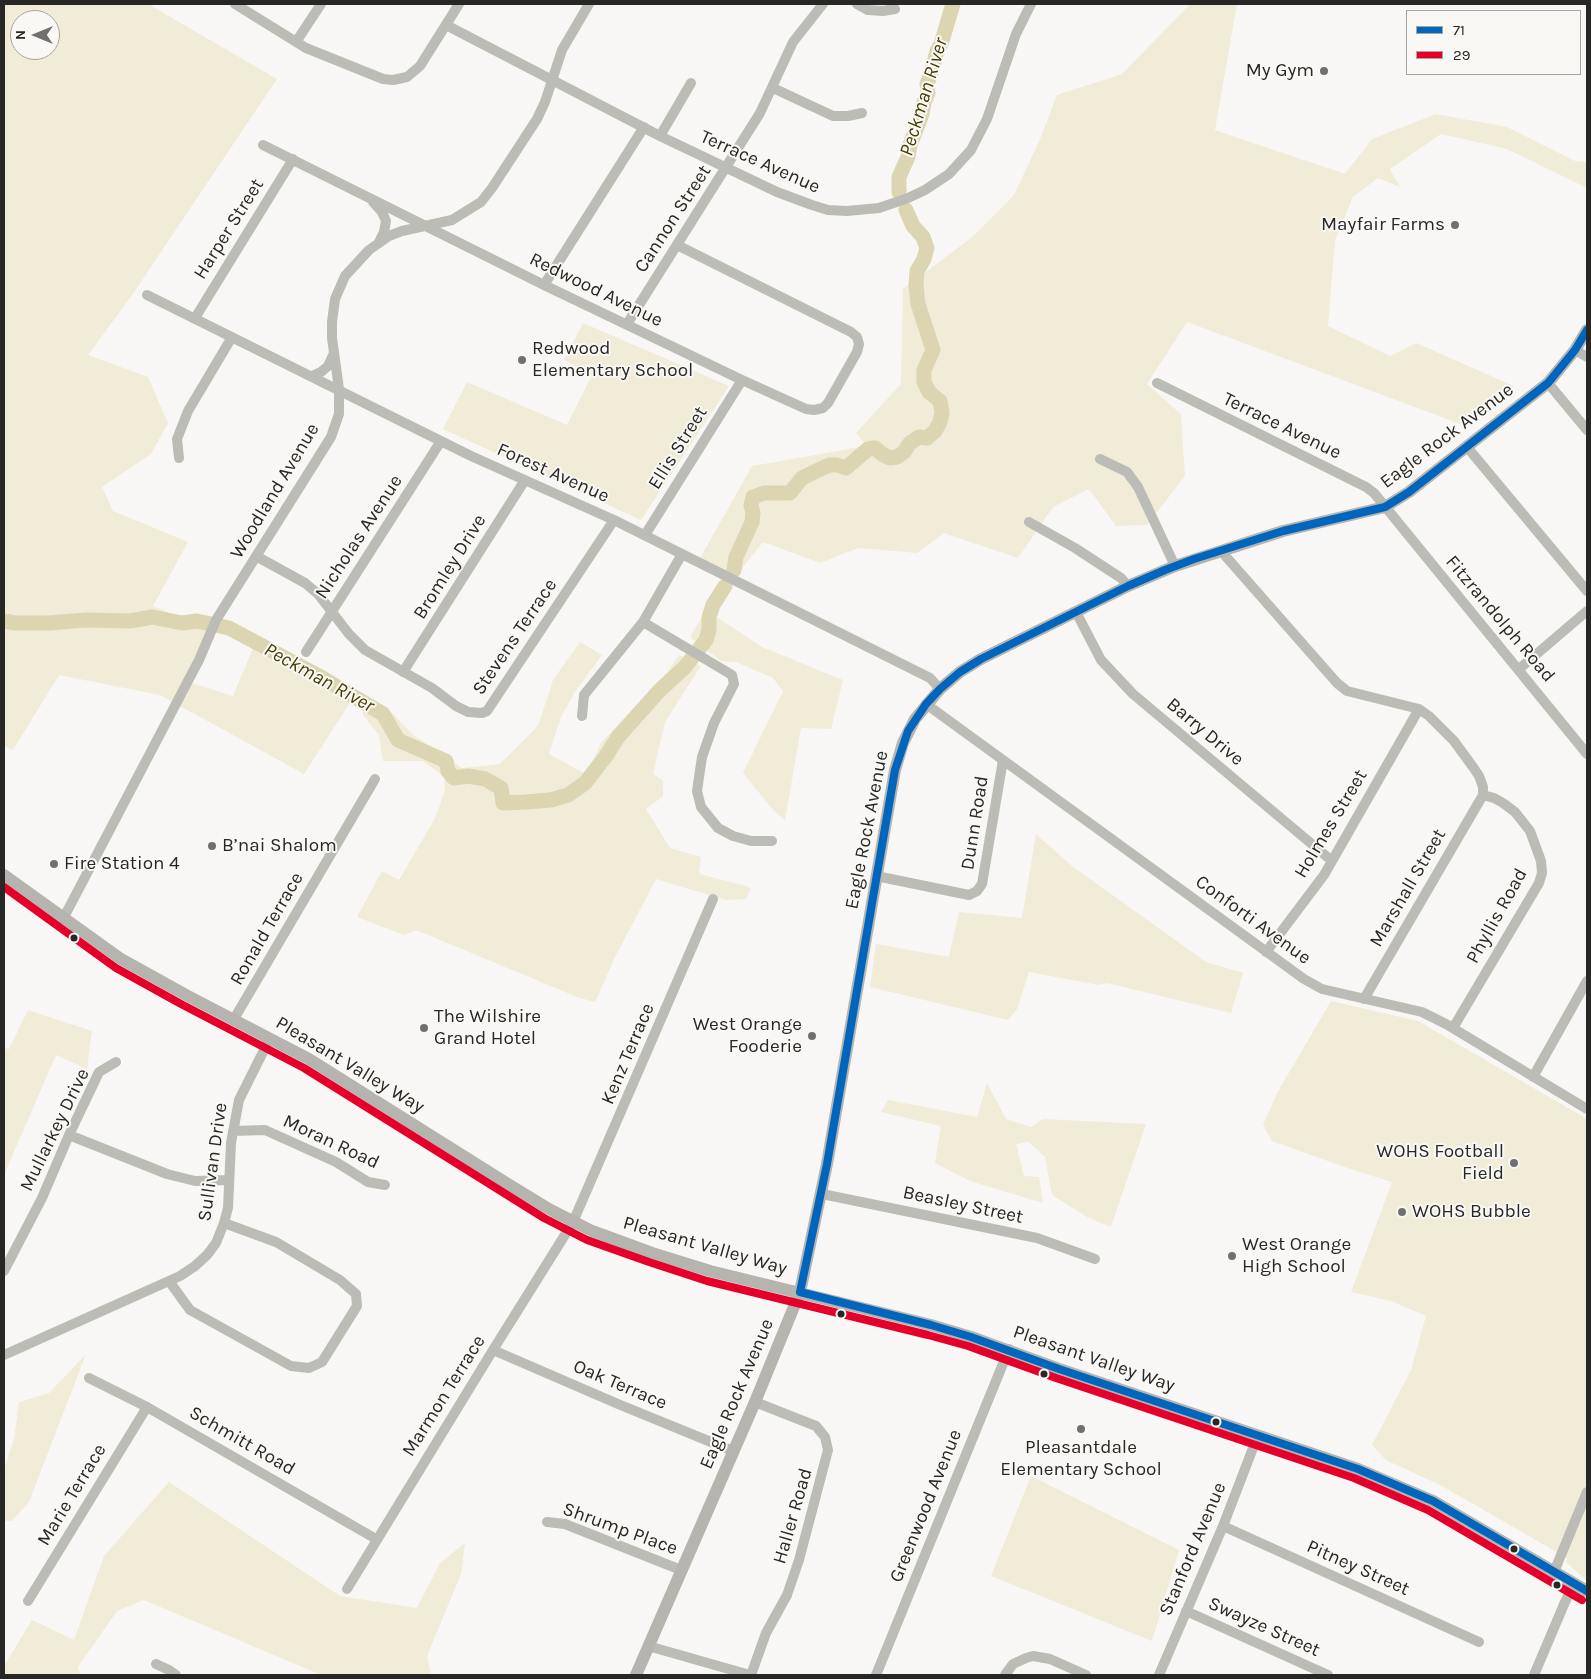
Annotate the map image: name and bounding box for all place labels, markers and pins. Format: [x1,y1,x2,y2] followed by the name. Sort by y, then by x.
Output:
[1246,60,1314,82] place label: My Gym
[1318,65,1330,77] marker: My Gym
[1321,214,1445,236] place label: Mayfair Farms
[1449,219,1461,231] marker: Mayfair Farms
[532,338,693,382] place label: Redwood Elementary School
[516,354,528,366] marker: Redwood Elementary School
[222,835,337,857] place label: B’nai Shalom
[206,840,218,852] marker: B’nai Shalom
[64,853,180,875] place label: Fire Station 4
[48,858,60,870] marker: Fire Station 4
[69,933,79,943] unlabelled marker
[434,1006,541,1050] place label: The Wilshire Grand Hotel
[693,1014,802,1058] place label: West Orange Fooderie
[418,1022,430,1034] marker: The Wilshire Grand Hotel
[806,1030,818,1042] marker: West Orange Fooderie
[1376,1141,1504,1185] place label: WOHS Football Field
[1508,1157,1520,1169] marker: WOHS Football Field
[1412,1201,1531,1223] place label: WOHS Bubble
[1396,1206,1408,1218] marker: WOHS Bubble
[1242,1234,1351,1278] place label: West Orange High School
[1226,1250,1238,1262] marker: West Orange High School
[836,1309,846,1319] unlabelled marker
[1039,1369,1049,1379] unlabelled marker
[1211,1417,1221,1427] unlabelled marker
[1075,1423,1087,1435] marker: Pleasantdale Elementary School
[1000,1437,1162,1481] place label: Pleasantdale Elementary School
[1509,1544,1519,1554] unlabelled marker
[1552,1580,1562,1590] unlabelled marker

